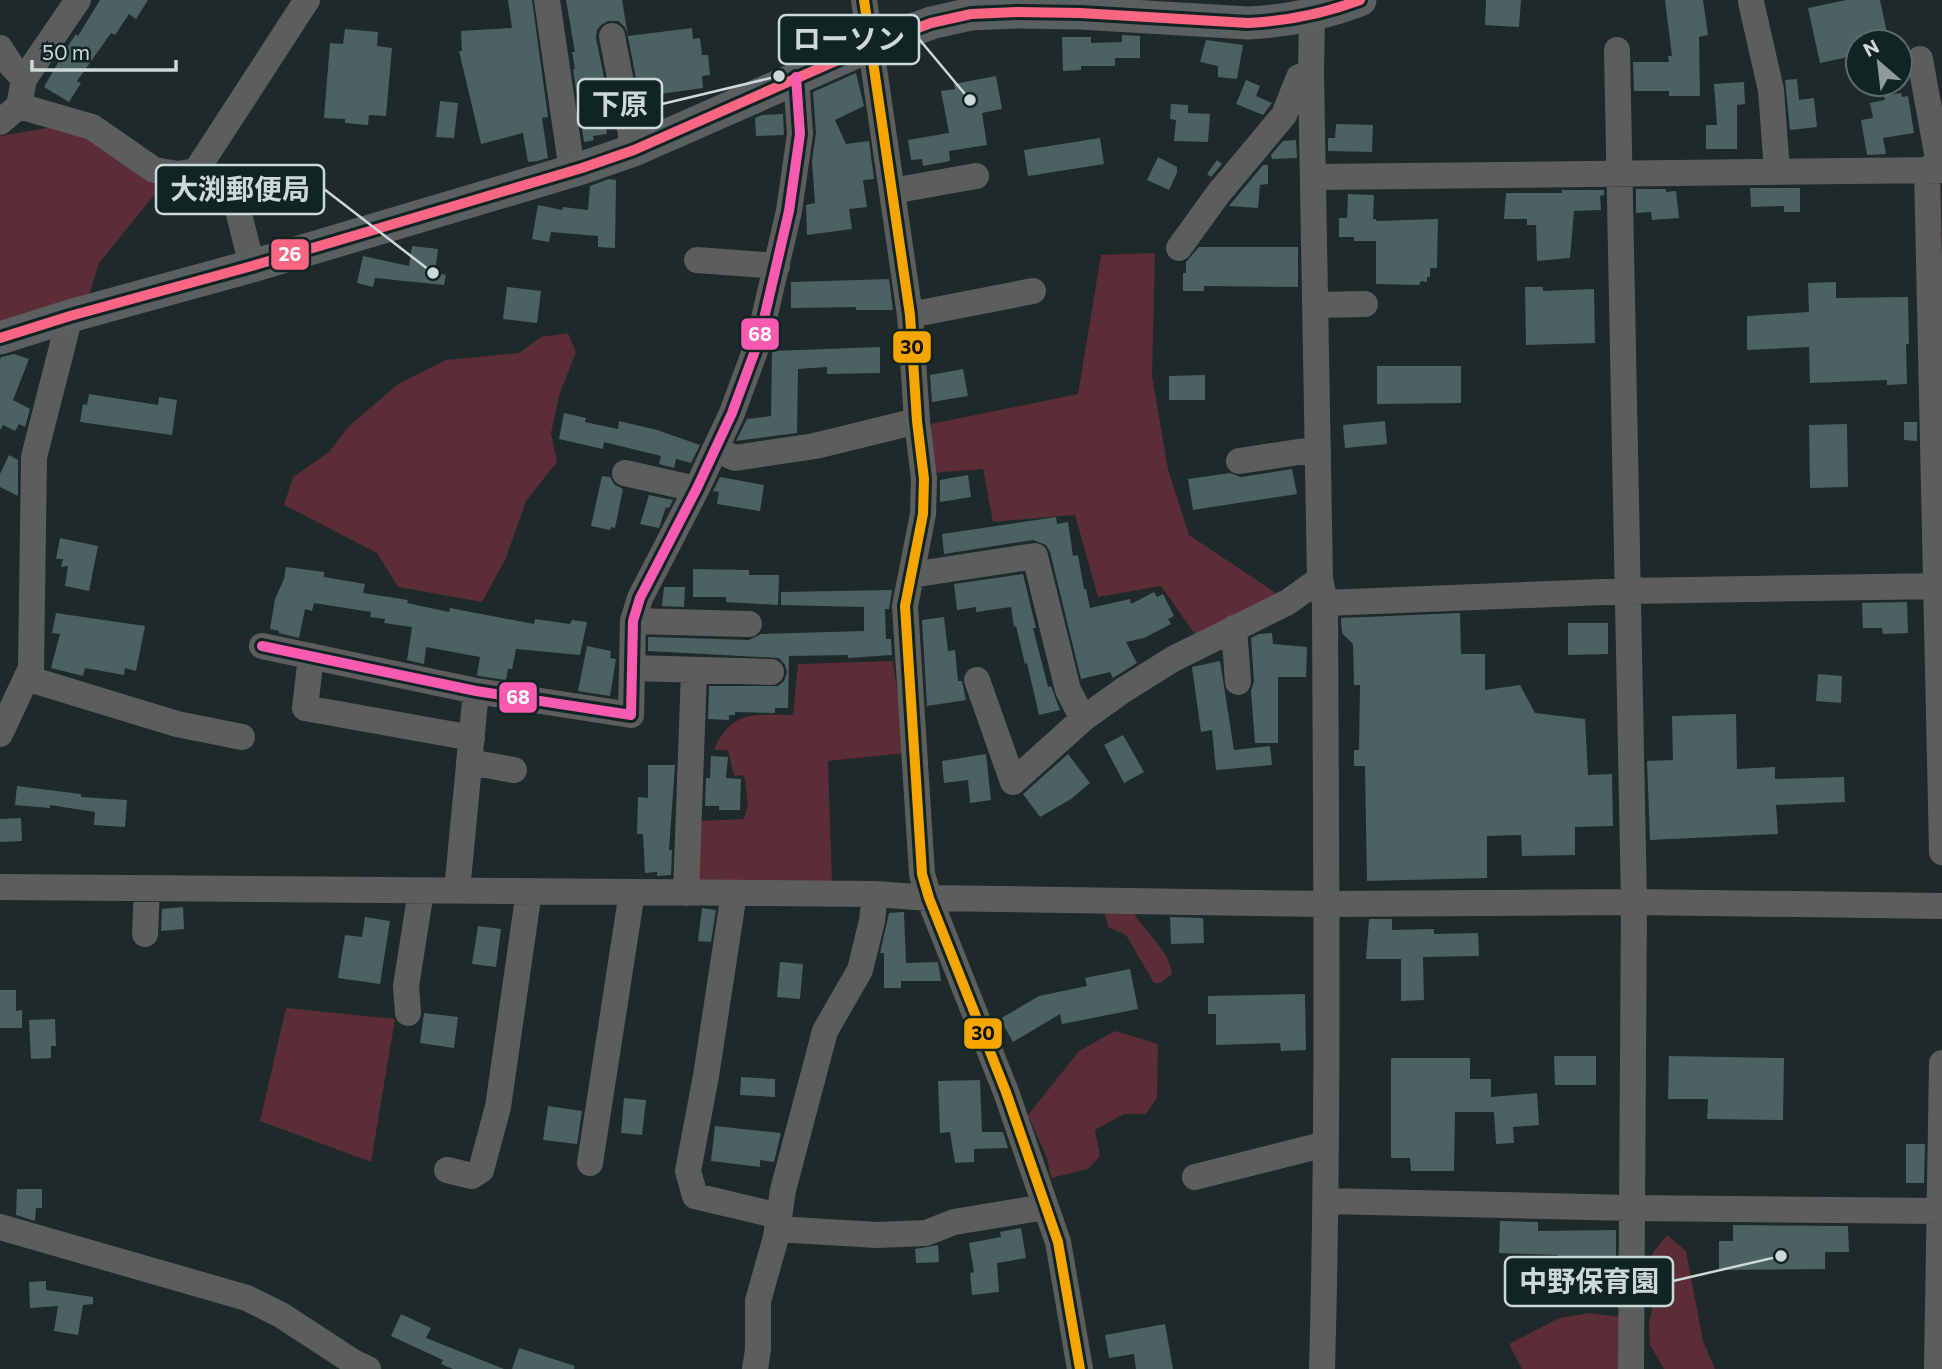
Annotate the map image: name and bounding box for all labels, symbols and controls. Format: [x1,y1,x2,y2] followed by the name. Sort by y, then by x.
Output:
[779,15,919,64] callout: ローソン
[793,21,905,55] text: ローソン
[32,28,175,72] scale bar
[1844,28,1914,98] north arrow
[1859,34,1882,61] text: N
[42,39,90,64] text: 50 m
[578,79,662,128] callout: 下原
[592,86,648,120] text: 下原
[156,165,324,214] callout: 大渕郵便局
[170,171,310,205] text: 大渕郵便局
[270,238,310,271] line badge: 26
[279,242,301,265] text: 26
[740,317,780,351] line badge: 68
[748,322,772,345] text: 68
[892,330,932,364] line badge: 30
[900,335,924,358] text: 30
[498,681,538,714] line badge: 68
[506,685,530,708] text: 68
[963,1017,1003,1050] line badge: 30
[971,1021,995,1044] text: 30
[1505,1257,1673,1306] callout: 中野保育園
[1519,1263,1659,1297] text: 中野保育園

